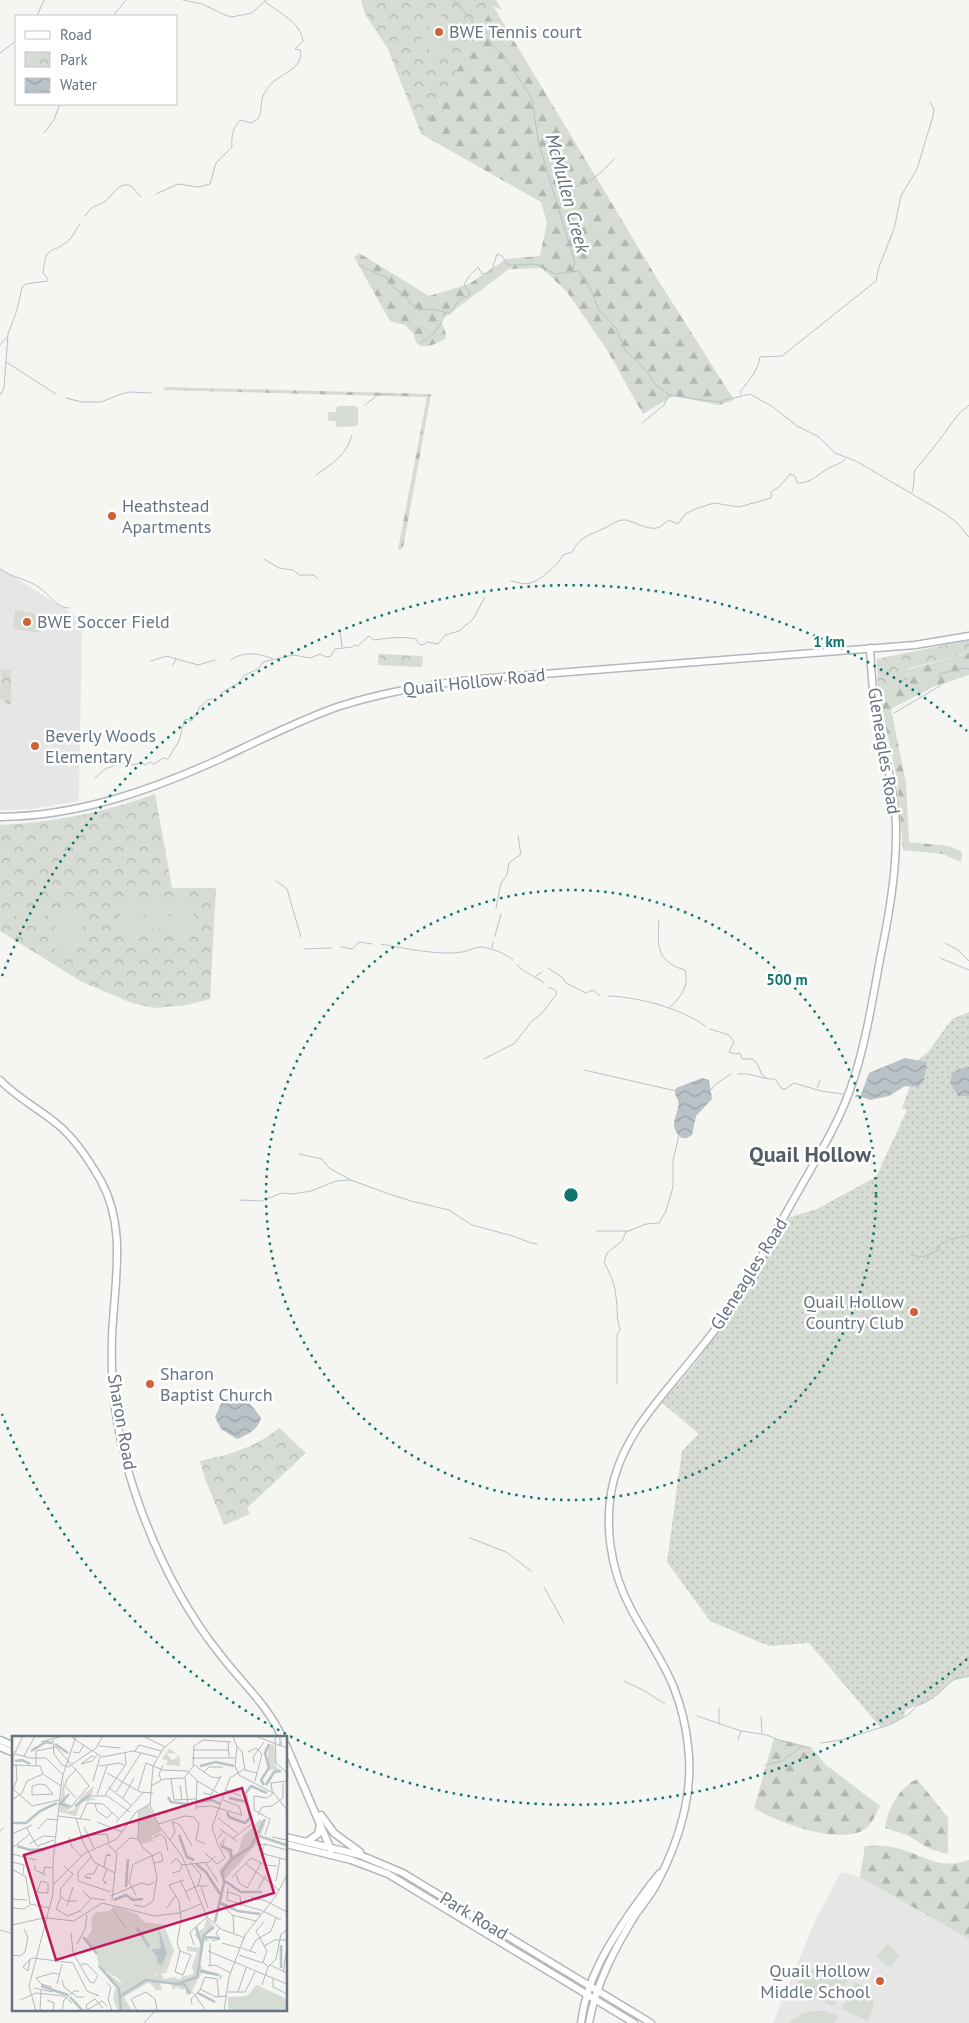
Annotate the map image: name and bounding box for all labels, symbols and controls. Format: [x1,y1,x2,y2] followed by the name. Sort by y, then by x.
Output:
[15,15,178,105] legend
[449,20,582,43] place label: BWE Tennis court
[60,25,92,44] text: Road
[433,26,445,38] marker: BWE Tennis court
[60,50,88,69] text: Park
[60,75,97,94] text: Water
[541,131,596,257] water label: McMullen Creek
[122,494,211,538] place label: Heathstead Apartments
[106,510,118,522] marker: Heathstead Apartments
[37,610,170,633] place label: BWE Soccer Field
[21,616,33,628] marker: BWE Soccer Field
[813,632,845,651] text: 1 km
[402,663,546,700] street label: Quail Hollow Road
[863,686,906,816] street label: Gleneagles Road
[45,724,156,768] place label: Beverly Woods Elementary
[29,740,41,752] marker: Beverly Woods Elementary
[766,970,808,989] text: 500 m
[749,1140,872,1168] district label: Quail Hollow
[562,1186,580,1204] centre of rings
[705,1213,792,1334] street label: Gleneagles Road
[803,1290,905,1334] place label: Quail Hollow Country Club
[908,1306,920,1318] marker: Quail Hollow Country Club
[160,1362,273,1406] place label: Sharon Baptist Church
[103,1372,142,1472] street label: Sharon Road
[144,1378,156,1390] marker: Sharon Baptist Church
[12,1736,288,2010] inset map
[436,1886,513,1945] street label: Park Road
[760,1959,871,2003] place label: Quail Hollow Middle School
[874,1975,886,1987] marker: Quail Hollow Middle School

